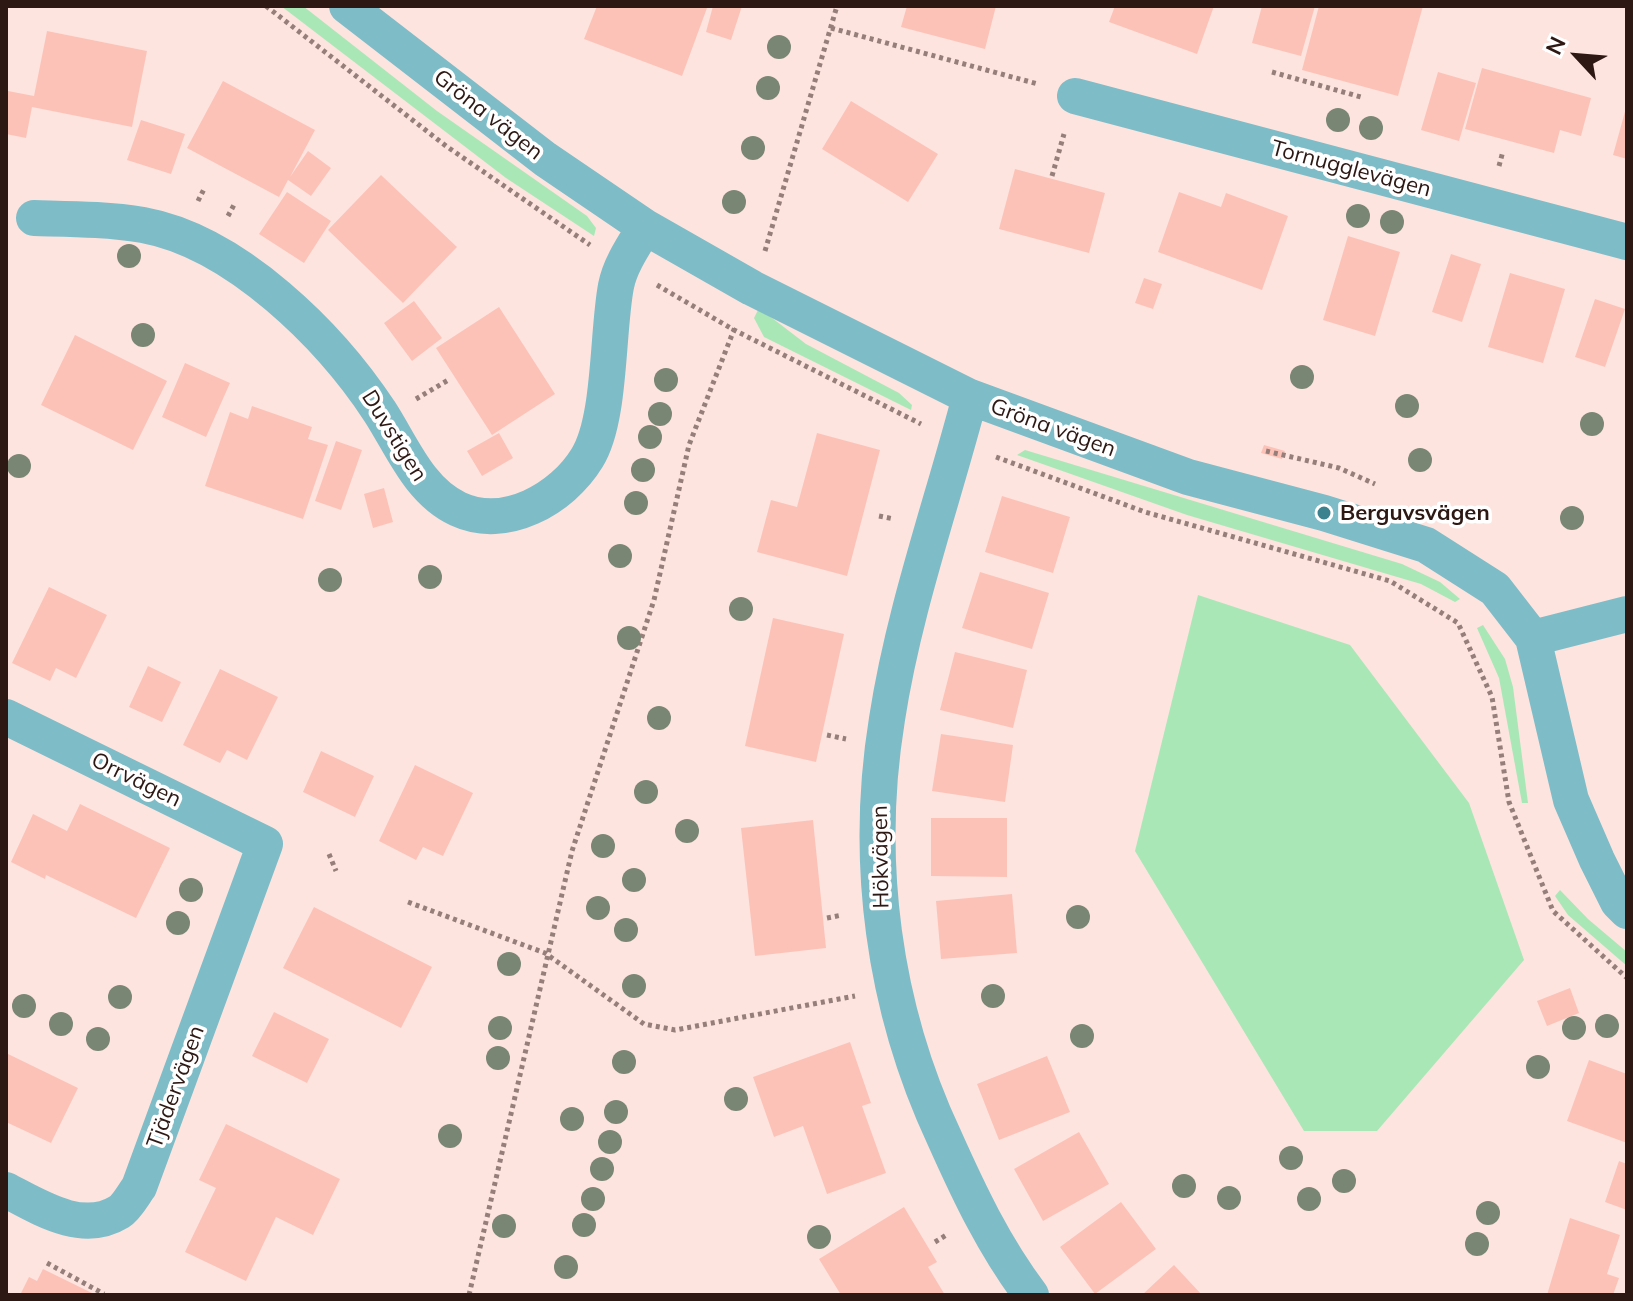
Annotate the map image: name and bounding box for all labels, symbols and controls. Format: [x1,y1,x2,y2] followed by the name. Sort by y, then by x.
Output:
[1537,16,1617,96] north arrow
[1539,32,1572,59] text: N
[428,64,548,166] street label: Gröna vägen
[1268,135,1434,203] street label: Tornugglevägen
[356,386,432,486] street label: Duvstigen
[987,393,1119,463] street label: Gröna vägen
[1340,500,1490,526] place label: Berguvsvägen
[1315,504,1333,522] marker: Berguvsvägen
[87,747,185,813] street label: Orrvägen
[867,805,895,909] street label: Hökvägen
[142,1022,210,1152] street label: Tjädervägen

